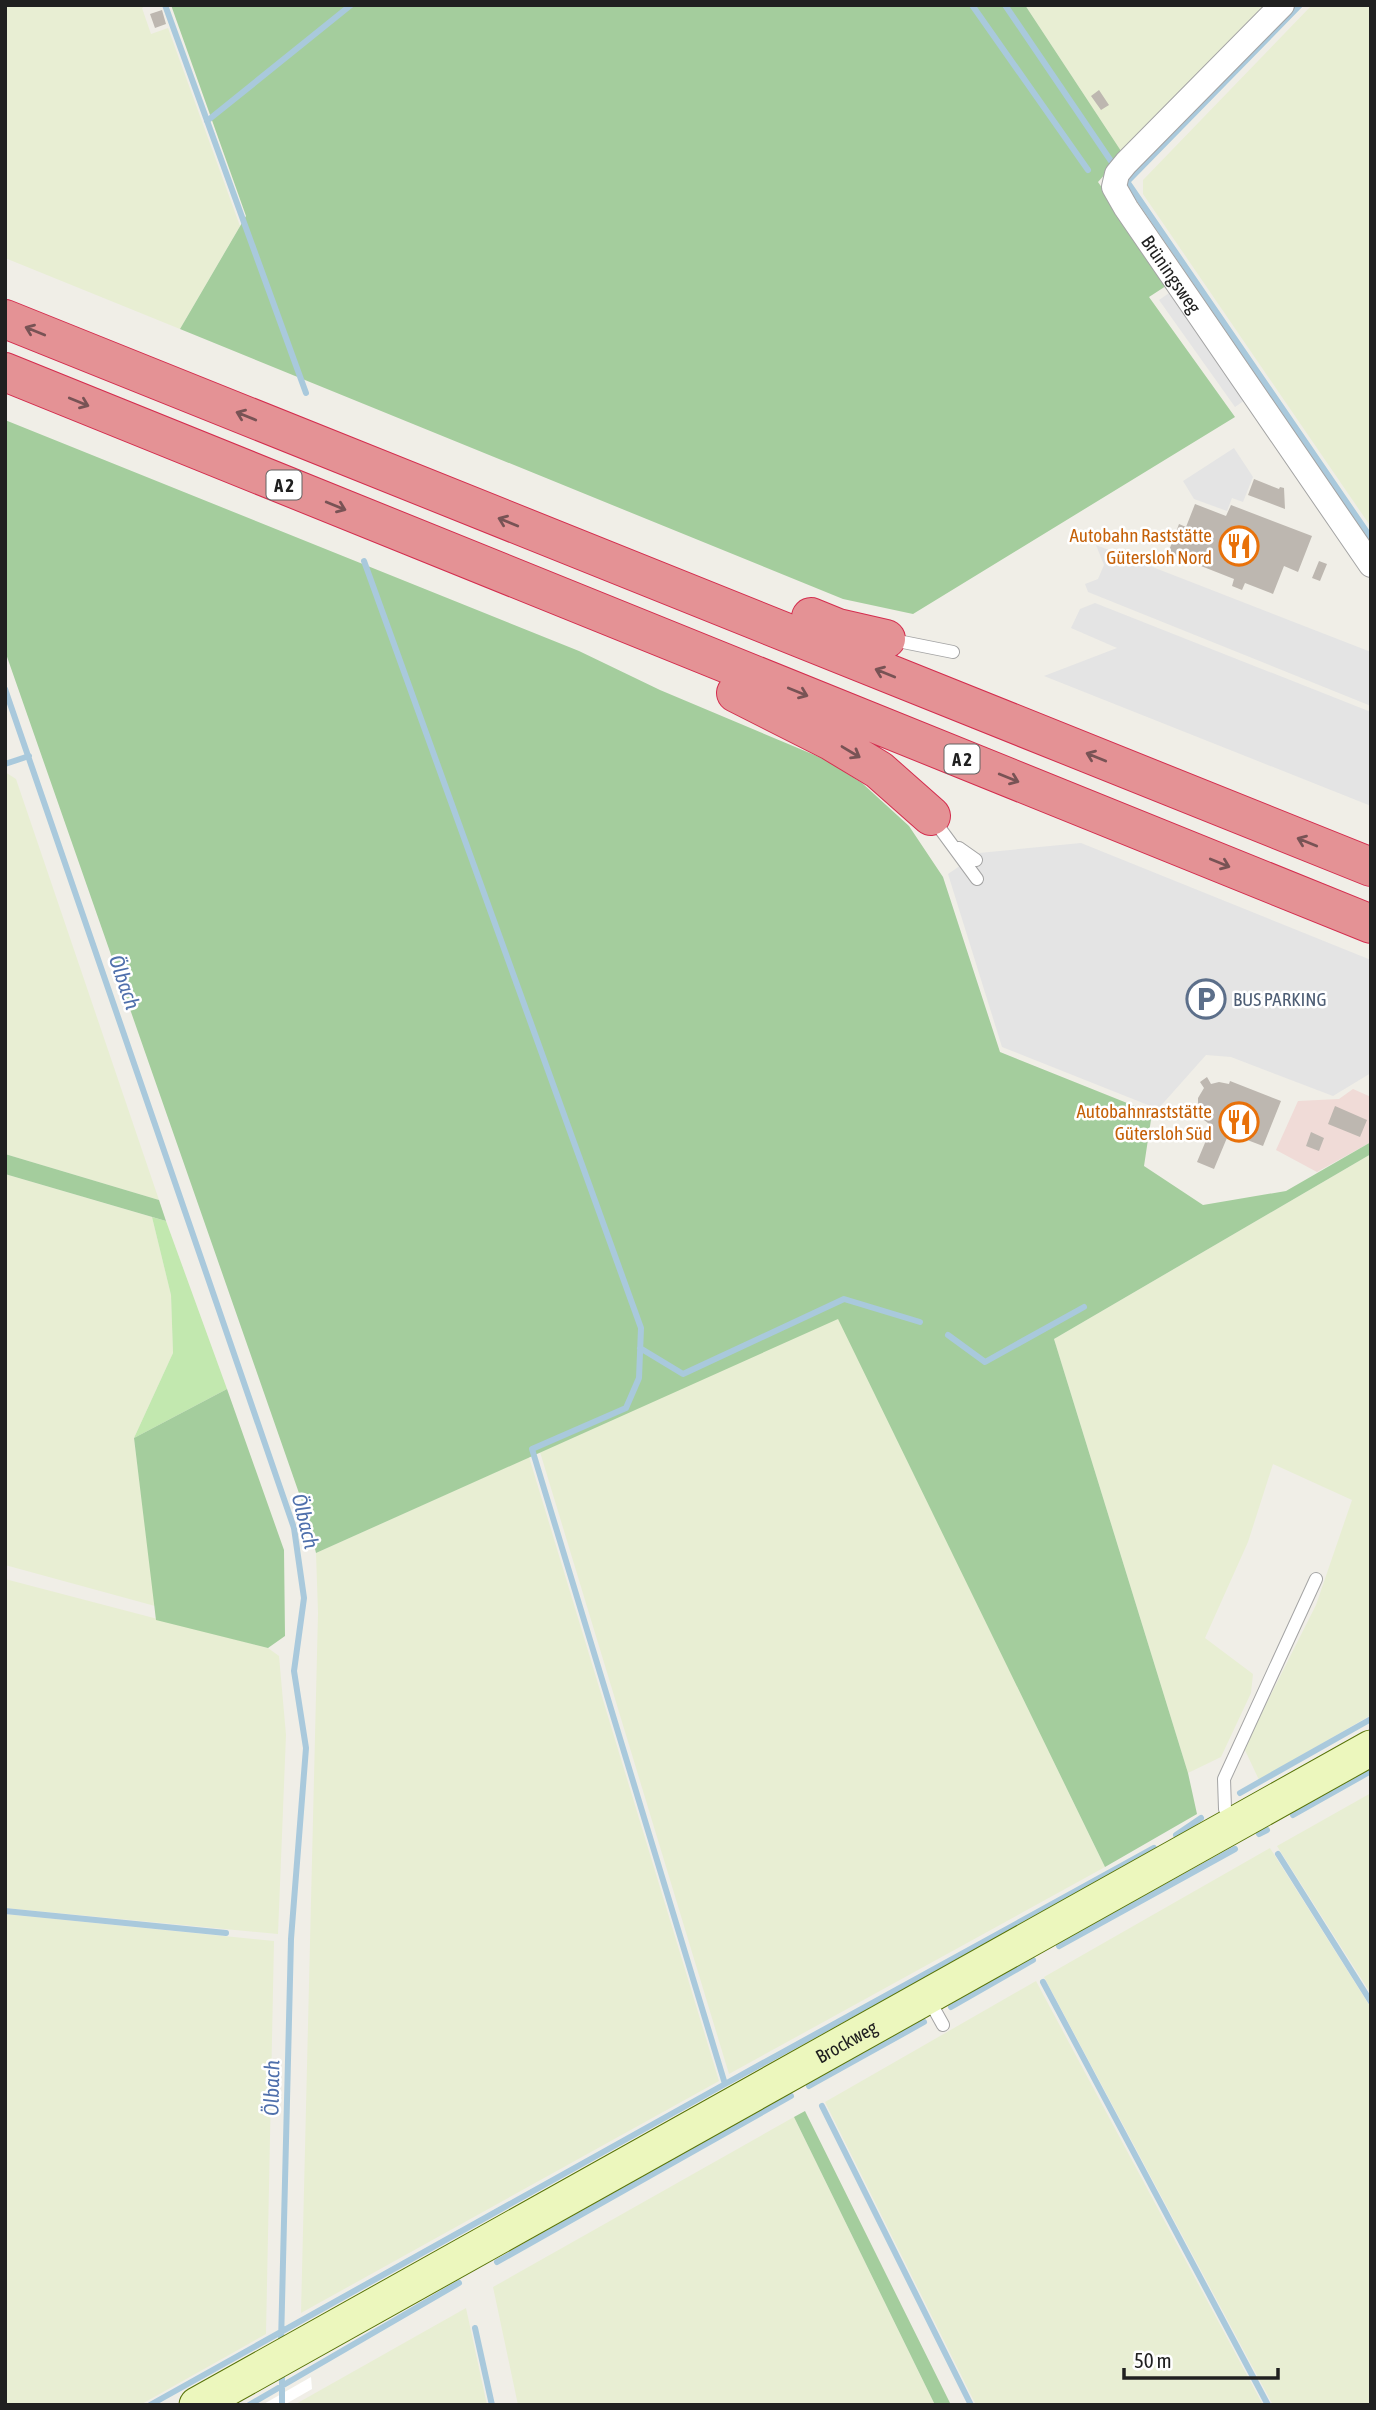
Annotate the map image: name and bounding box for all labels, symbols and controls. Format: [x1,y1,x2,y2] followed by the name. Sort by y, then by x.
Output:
[1137,231,1206,318] street label: Brüningsweg
[24,323,46,336] one-way arrow
[68,397,90,410] one-way arrow
[235,409,257,422] one-way arrow
[266,471,302,500] road number: A 2
[324,500,346,513] one-way arrow
[498,514,519,527] one-way arrow
[1070,524,1212,568] place label: Autobahn Raststätte Gütersloh Nord
[1218,525,1260,567] restaurant icon: Autobahn Raststätte Gütersloh Nord
[875,665,896,678] one-way arrow
[787,687,808,700] one-way arrow
[944,744,979,774] road number: A 2
[840,745,860,759] one-way arrow
[1086,750,1108,763] one-way arrow
[998,772,1019,785] one-way arrow
[1297,835,1319,848] one-way arrow
[1208,857,1230,870] one-way arrow
[105,952,145,1012] water label: Ölbach
[1185,978,1227,1020] parking icon: BUS PARKING
[1233,988,1327,1010] place label: BUS PARKING
[1076,1100,1212,1144] place label: Autobahnraststätte Gütersloh Süd
[1218,1101,1260,1143] restaurant icon: Autobahnraststätte Gütersloh Süd
[288,1491,324,1551] water label: Ölbach
[812,2015,882,2068] street label: Brockweg
[259,2060,283,2116] water label: Ölbach
[1124,2336,1278,2380] scale bar
[1134,2348,1172,2372] text: 50 m

